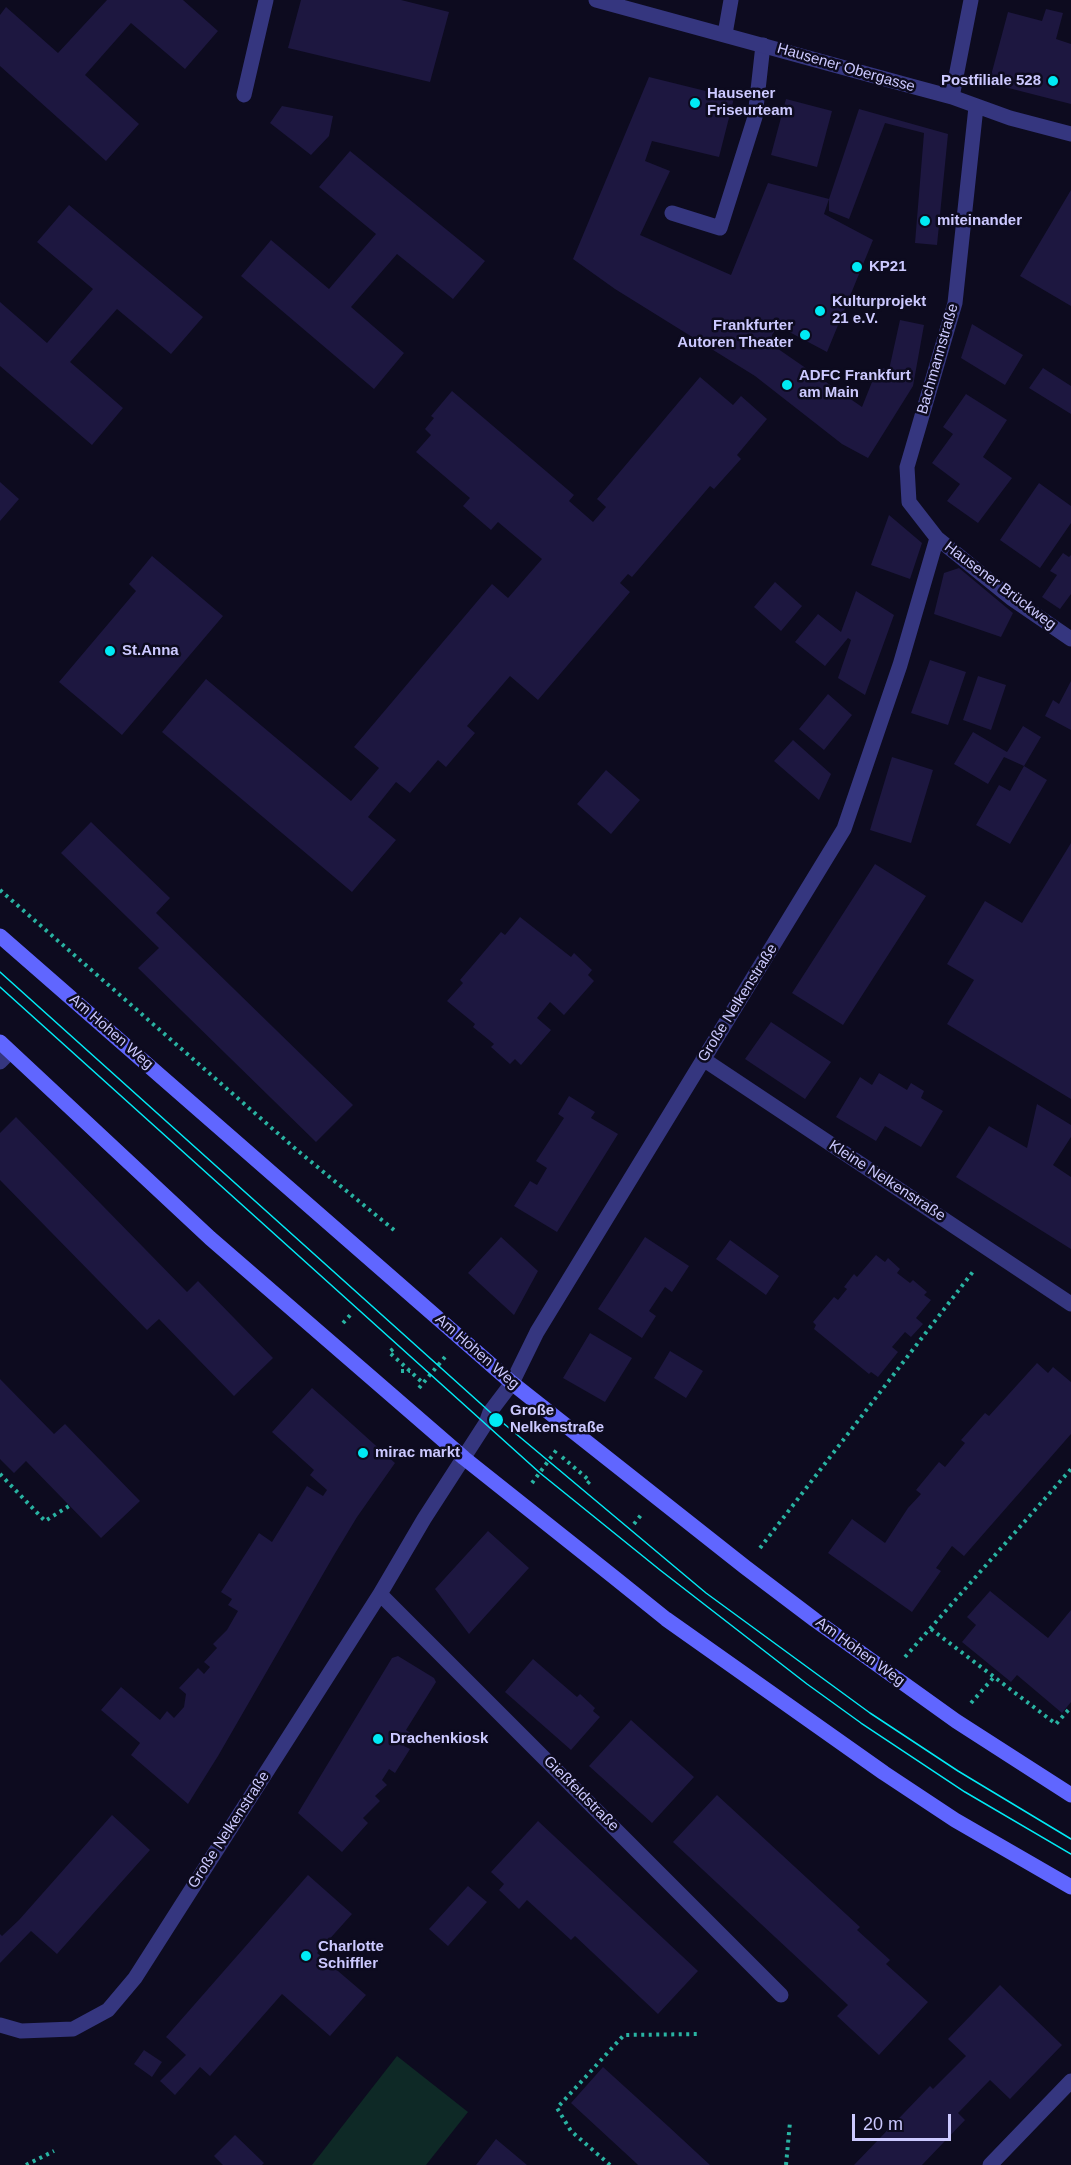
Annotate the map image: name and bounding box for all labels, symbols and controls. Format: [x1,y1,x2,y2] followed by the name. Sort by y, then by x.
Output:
[775,40,917,96] street label: Hausener Obergasse
[941,72,1041,90] place label: Postfiliale 528
[1046,74,1060,88] marker: Postfiliale 528
[707,85,793,120] place label: Hausener Friseurteam
[688,96,702,110] marker: Hausener Friseurteam
[937,212,1022,230] place label: miteinander
[918,214,932,228] marker: miteinander
[869,258,907,276] place label: KP21
[850,260,864,274] marker: KP21
[832,293,926,328] place label: Kulturprojekt 21 e.V.
[914,302,962,416] street label: Bachmannstraße
[813,304,827,318] marker: Kulturprojekt 21 e.V.
[677,317,793,352] place label: Frankfurter Autoren Theater
[798,328,812,342] marker: Frankfurter Autoren Theater
[799,367,911,402] place label: ADFC Frankfurt am Main
[780,378,794,392] marker: ADFC Frankfurt am Main
[941,538,1059,634] street label: Hausener Brückweg
[122,642,179,660] place label: St.Anna
[103,644,117,658] marker: St.Anna
[694,941,782,1065] street label: Große Nelkenstraße
[65,991,157,1073] street label: Am Hohen Weg
[825,1137,949,1225] street label: Kleine Nelkenstraße
[431,1311,523,1393] street label: Am Hohen Weg
[510,1402,604,1437] place label: Große Nelkenstraße
[487,1411,505,1429] marker: Große Nelkenstraße
[375,1444,460,1462] place label: mirac markt
[356,1446,370,1460] marker: mirac markt
[812,1614,908,1690] street label: Am Hohen Weg
[390,1730,488,1748] place label: Drachenkiosk
[371,1732,385,1746] marker: Drachenkiosk
[540,1753,622,1835] street label: Gießfeldstraße
[184,1768,274,1892] street label: Große Nelkenstraße
[318,1938,384,1973] place label: Charlotte Schiffler
[299,1949,313,1963] marker: Charlotte Schiffler
[855,2102,954,2140] scale bar
[863,2114,903,2134] text: 20 m

